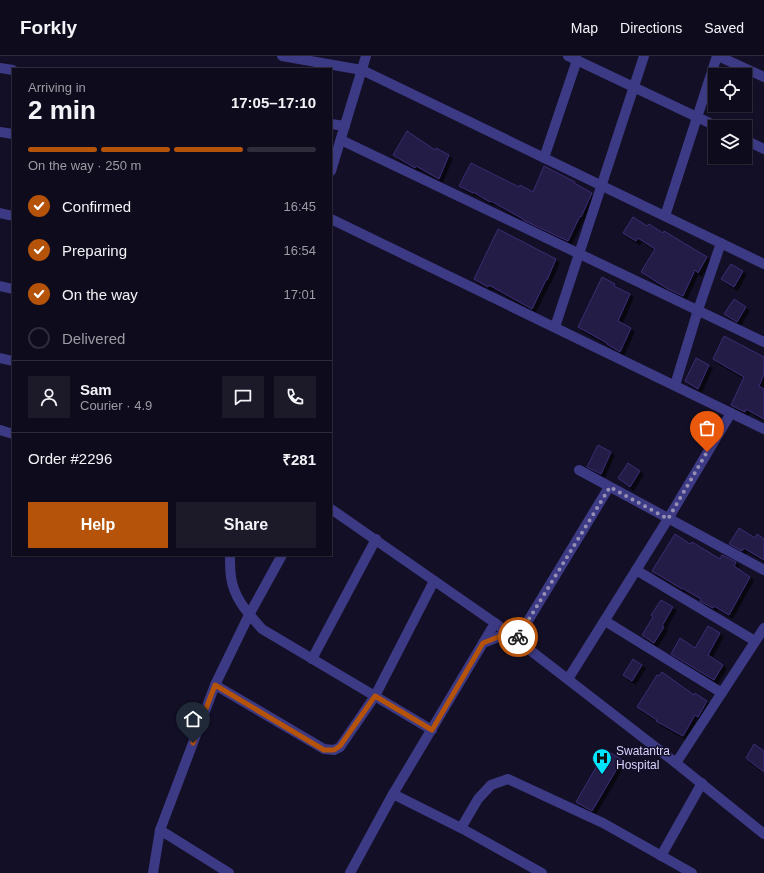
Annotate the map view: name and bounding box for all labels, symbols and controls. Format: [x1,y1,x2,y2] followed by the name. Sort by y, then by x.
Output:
[20,17,77,38] text: Forkly
[571,20,598,36] text: Map
[620,20,682,36] text: Directions
[704,20,744,36] text: Saved
[708,68,752,164] map controls
[708,68,752,112] button: locate
[28,80,86,95] text: Arriving in
[231,94,316,111] text: 17:05–17:10
[28,95,96,125] text: 2 min
[708,120,752,164] button: layers
[28,158,141,173] text: On the way · 250 m
[28,195,50,217] icon: check
[62,198,131,215] text: Confirmed
[283,199,316,214] text: 16:45
[28,239,50,261] icon: check
[62,242,127,259] text: Preparing
[283,243,316,258] text: 16:54
[28,283,50,305] icon: check
[62,286,138,303] text: On the way
[283,287,316,302] text: 17:01
[62,330,125,347] text: Delivered
[28,376,70,418] button: person
[222,376,264,418] button: chat
[274,376,316,418] button: phone
[80,381,112,398] text: Sam
[80,398,152,413] text: Courier · 4.9
[690,411,724,452] pin
[696,417,718,439] icon: bag
[28,450,112,467] text: Order #2296
[282,451,316,468] text: ₹281
[28,502,168,548] button: Help
[176,502,316,548] button: Share
[498,617,538,657] courier
[507,626,529,648] icon: bike
[176,702,210,743] pin
[182,708,204,730] icon: home
[616,744,670,772] place label: Swatantra Hospital
[591,747,613,775] hospital icon: Swatantra Hospital

